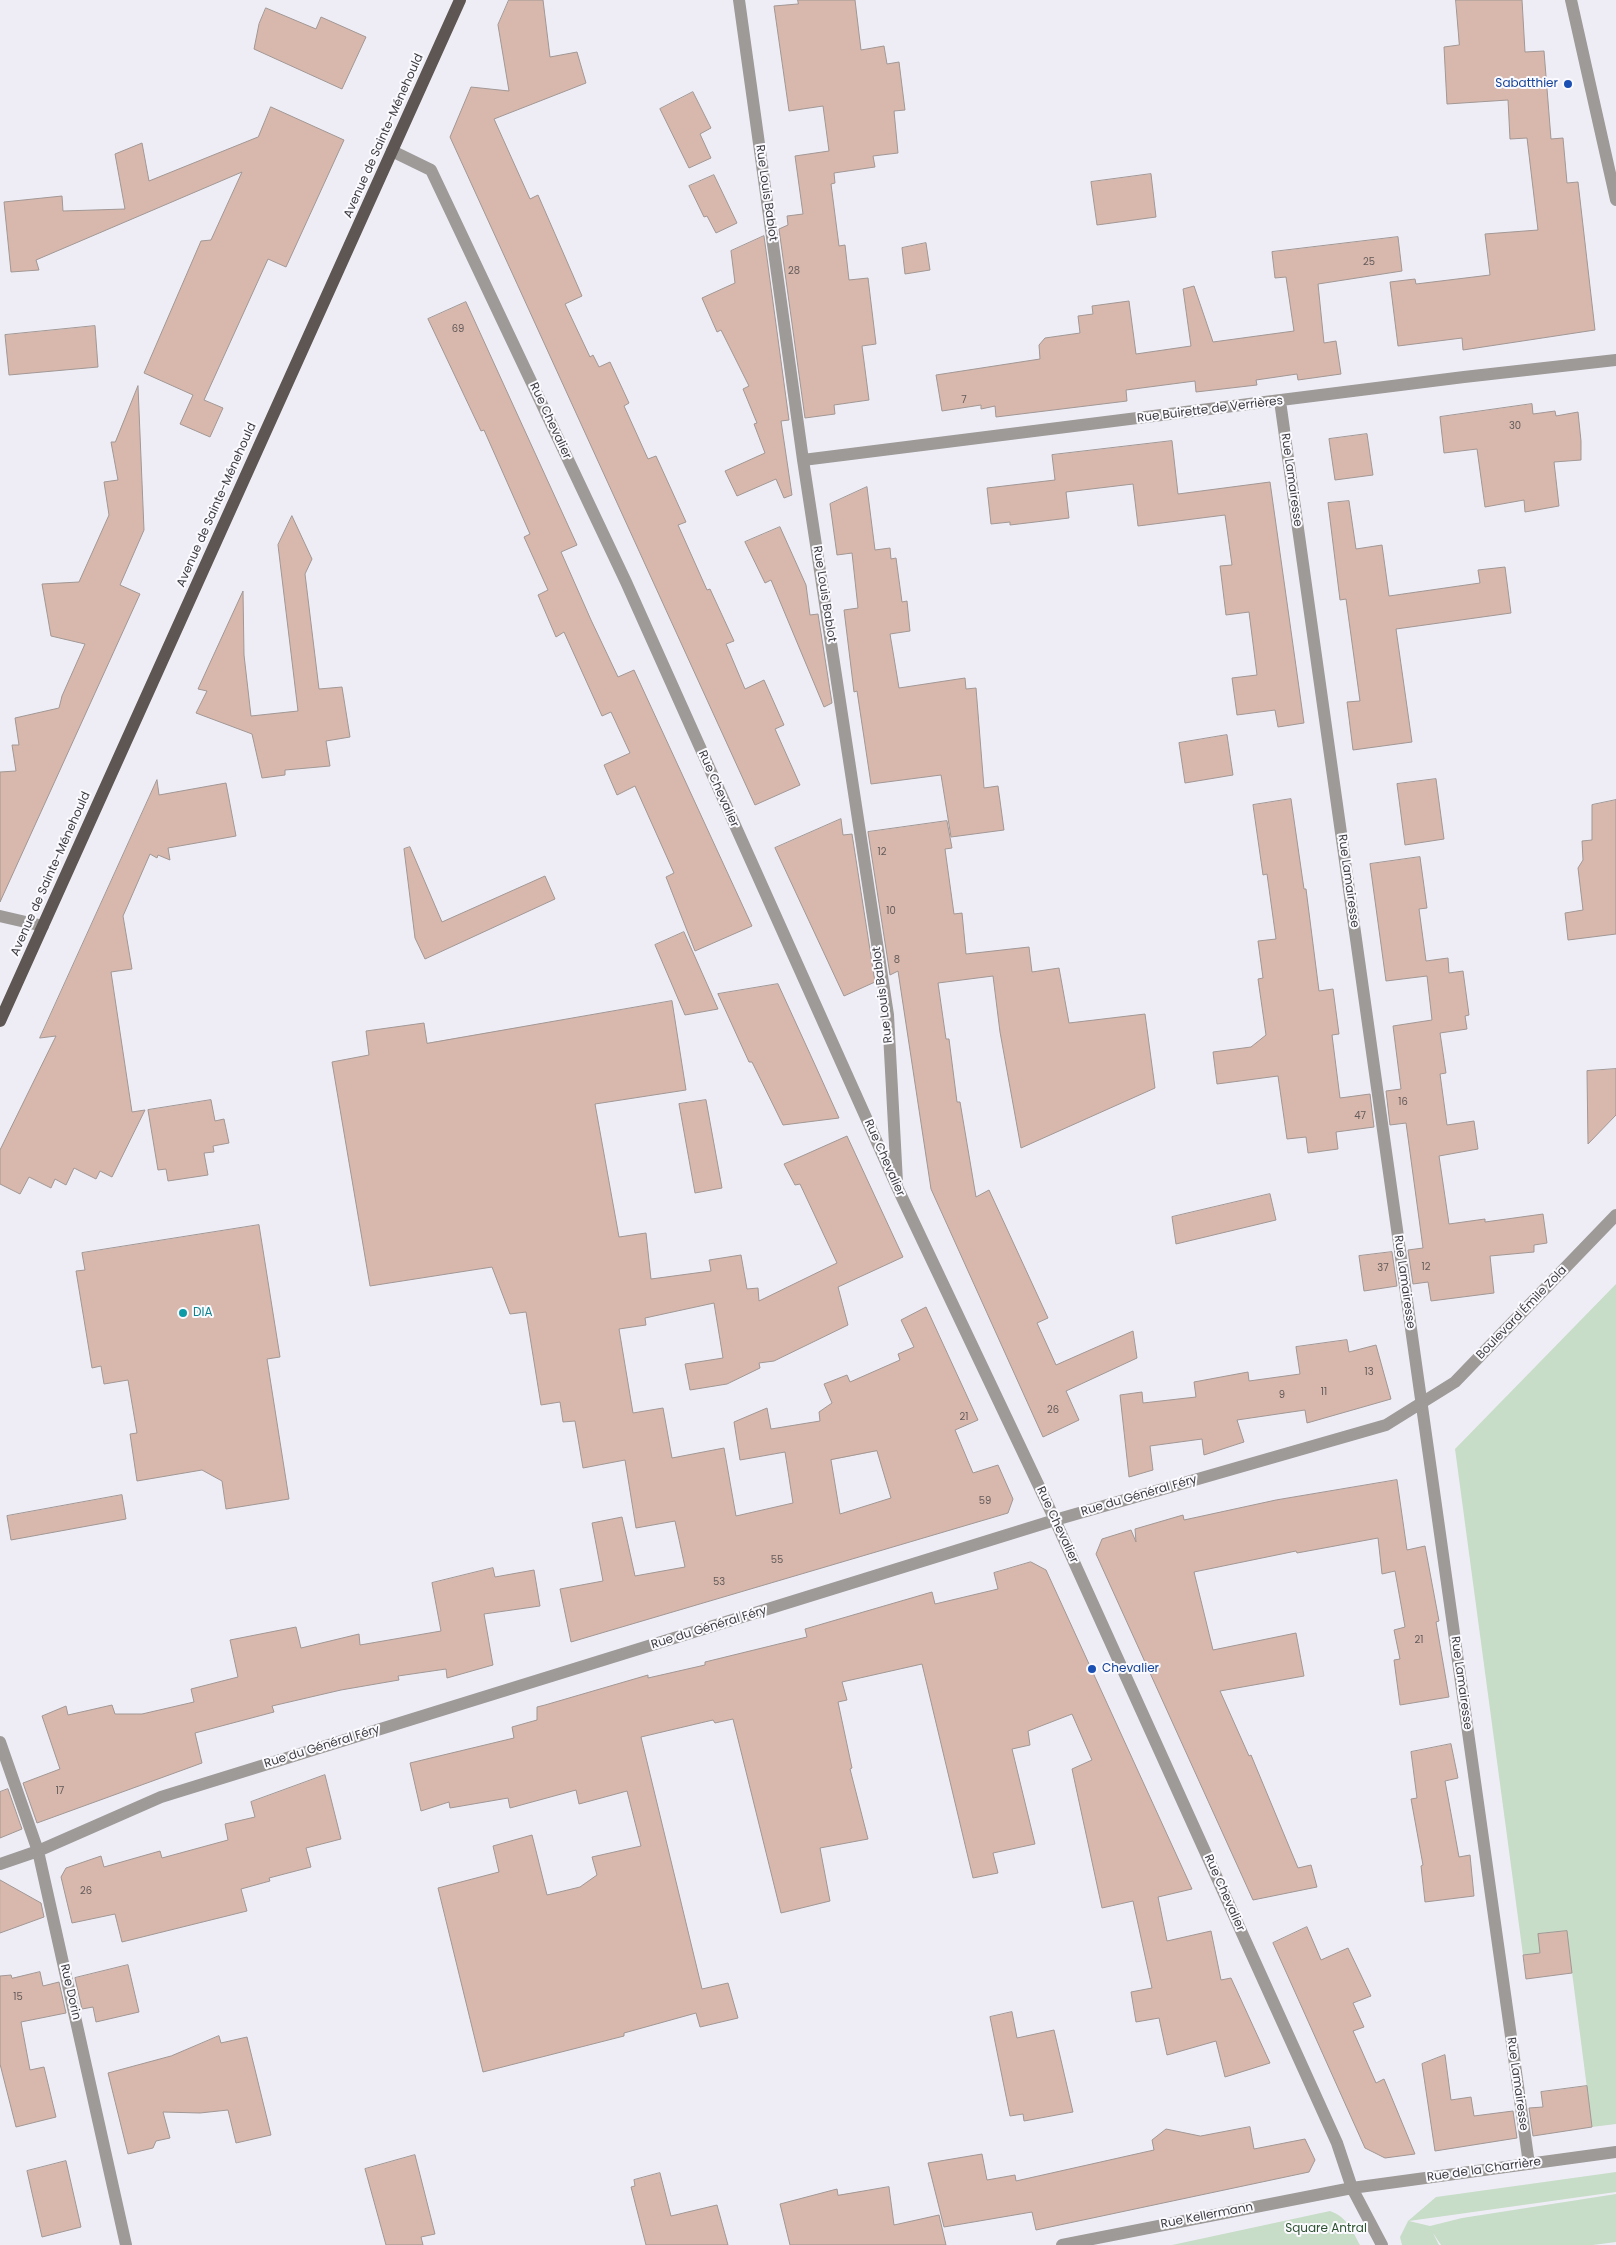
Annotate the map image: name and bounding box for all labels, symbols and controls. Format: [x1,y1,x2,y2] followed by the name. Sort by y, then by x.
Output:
[341,52,427,220] street label: Avenue de Sainte-Ménehould
[1495,77,1558,91] place label: Sabatthier
[1562,78,1574,90] marker: Sabatthier
[752,144,780,242] street label: Rue Louis Bablot
[1363,256,1375,268] house number: 25
[788,265,800,277] house number: 28
[452,323,464,335] house number: 69
[526,380,574,462] street label: Rue Chevalier
[961,394,967,406] house number: 7
[1136,394,1284,426] street label: Rue Buirette de Verrières
[1509,420,1521,432] house number: 30
[174,421,260,589] street label: Avenue de Sainte-Ménehould
[1277,432,1305,528] street label: Rue Lamairesse
[809,545,839,643] street label: Rue Louis Bablot
[695,748,741,830] street label: Rue Chevalier
[8,790,94,958] street label: Avenue de Sainte-Ménehould
[1334,833,1362,929] street label: Rue Lamairesse
[878,846,886,858] house number: 12
[886,905,896,917] house number: 10
[870,946,896,1044] street label: Rue Louis Bablot
[894,954,900,966] house number: 8
[1398,1096,1408,1108] house number: 16
[1354,1110,1366,1122] house number: 47
[861,1117,907,1199] street label: Rue Chevalier
[1390,1234,1418,1330] street label: Rue Lamairesse
[1422,1261,1430,1273] house number: 12
[1377,1262,1389,1274] house number: 37
[1474,1263,1570,1363] street label: Boulevard Émile Zola
[193,1306,213,1320] place label: DIA
[177,1307,189,1319] marker: DIA
[1364,1366,1374,1378] house number: 13
[1321,1386,1327,1398] house number: 11
[1279,1389,1285,1401] house number: 9
[1047,1404,1059,1416] house number: 26
[960,1411,968,1423] house number: 21
[1079,1473,1199,1519] street label: Rue du Général Féry
[1033,1484,1081,1566] street label: Rue Chevalier
[979,1495,991,1507] house number: 59
[771,1554,783,1566] house number: 55
[713,1576,725,1588] house number: 53
[650,1604,768,1652] street label: Rue du Général Féry
[1415,1634,1423,1646] house number: 21
[1447,1635,1475,1731] street label: Rue Lamairesse
[1102,1662,1159,1676] place label: Chevalier
[1086,1663,1098,1675] marker: Chevalier
[263,1723,381,1771] street label: Rue du Général Féry
[56,1785,64,1797] house number: 17
[1201,1852,1247,1934] street label: Rue Chevalier
[80,1885,92,1897] house number: 26
[57,1963,83,2021] street label: Rue Dorin
[13,1991,23,2003] house number: 15
[1503,2036,1531,2132] street label: Rue Lamairesse
[1426,2155,1542,2185] street label: Rue de la Charrière
[1160,2200,1254,2232] street label: Rue Kellermann
[1285,2222,1367,2236] park label: Square Antral

